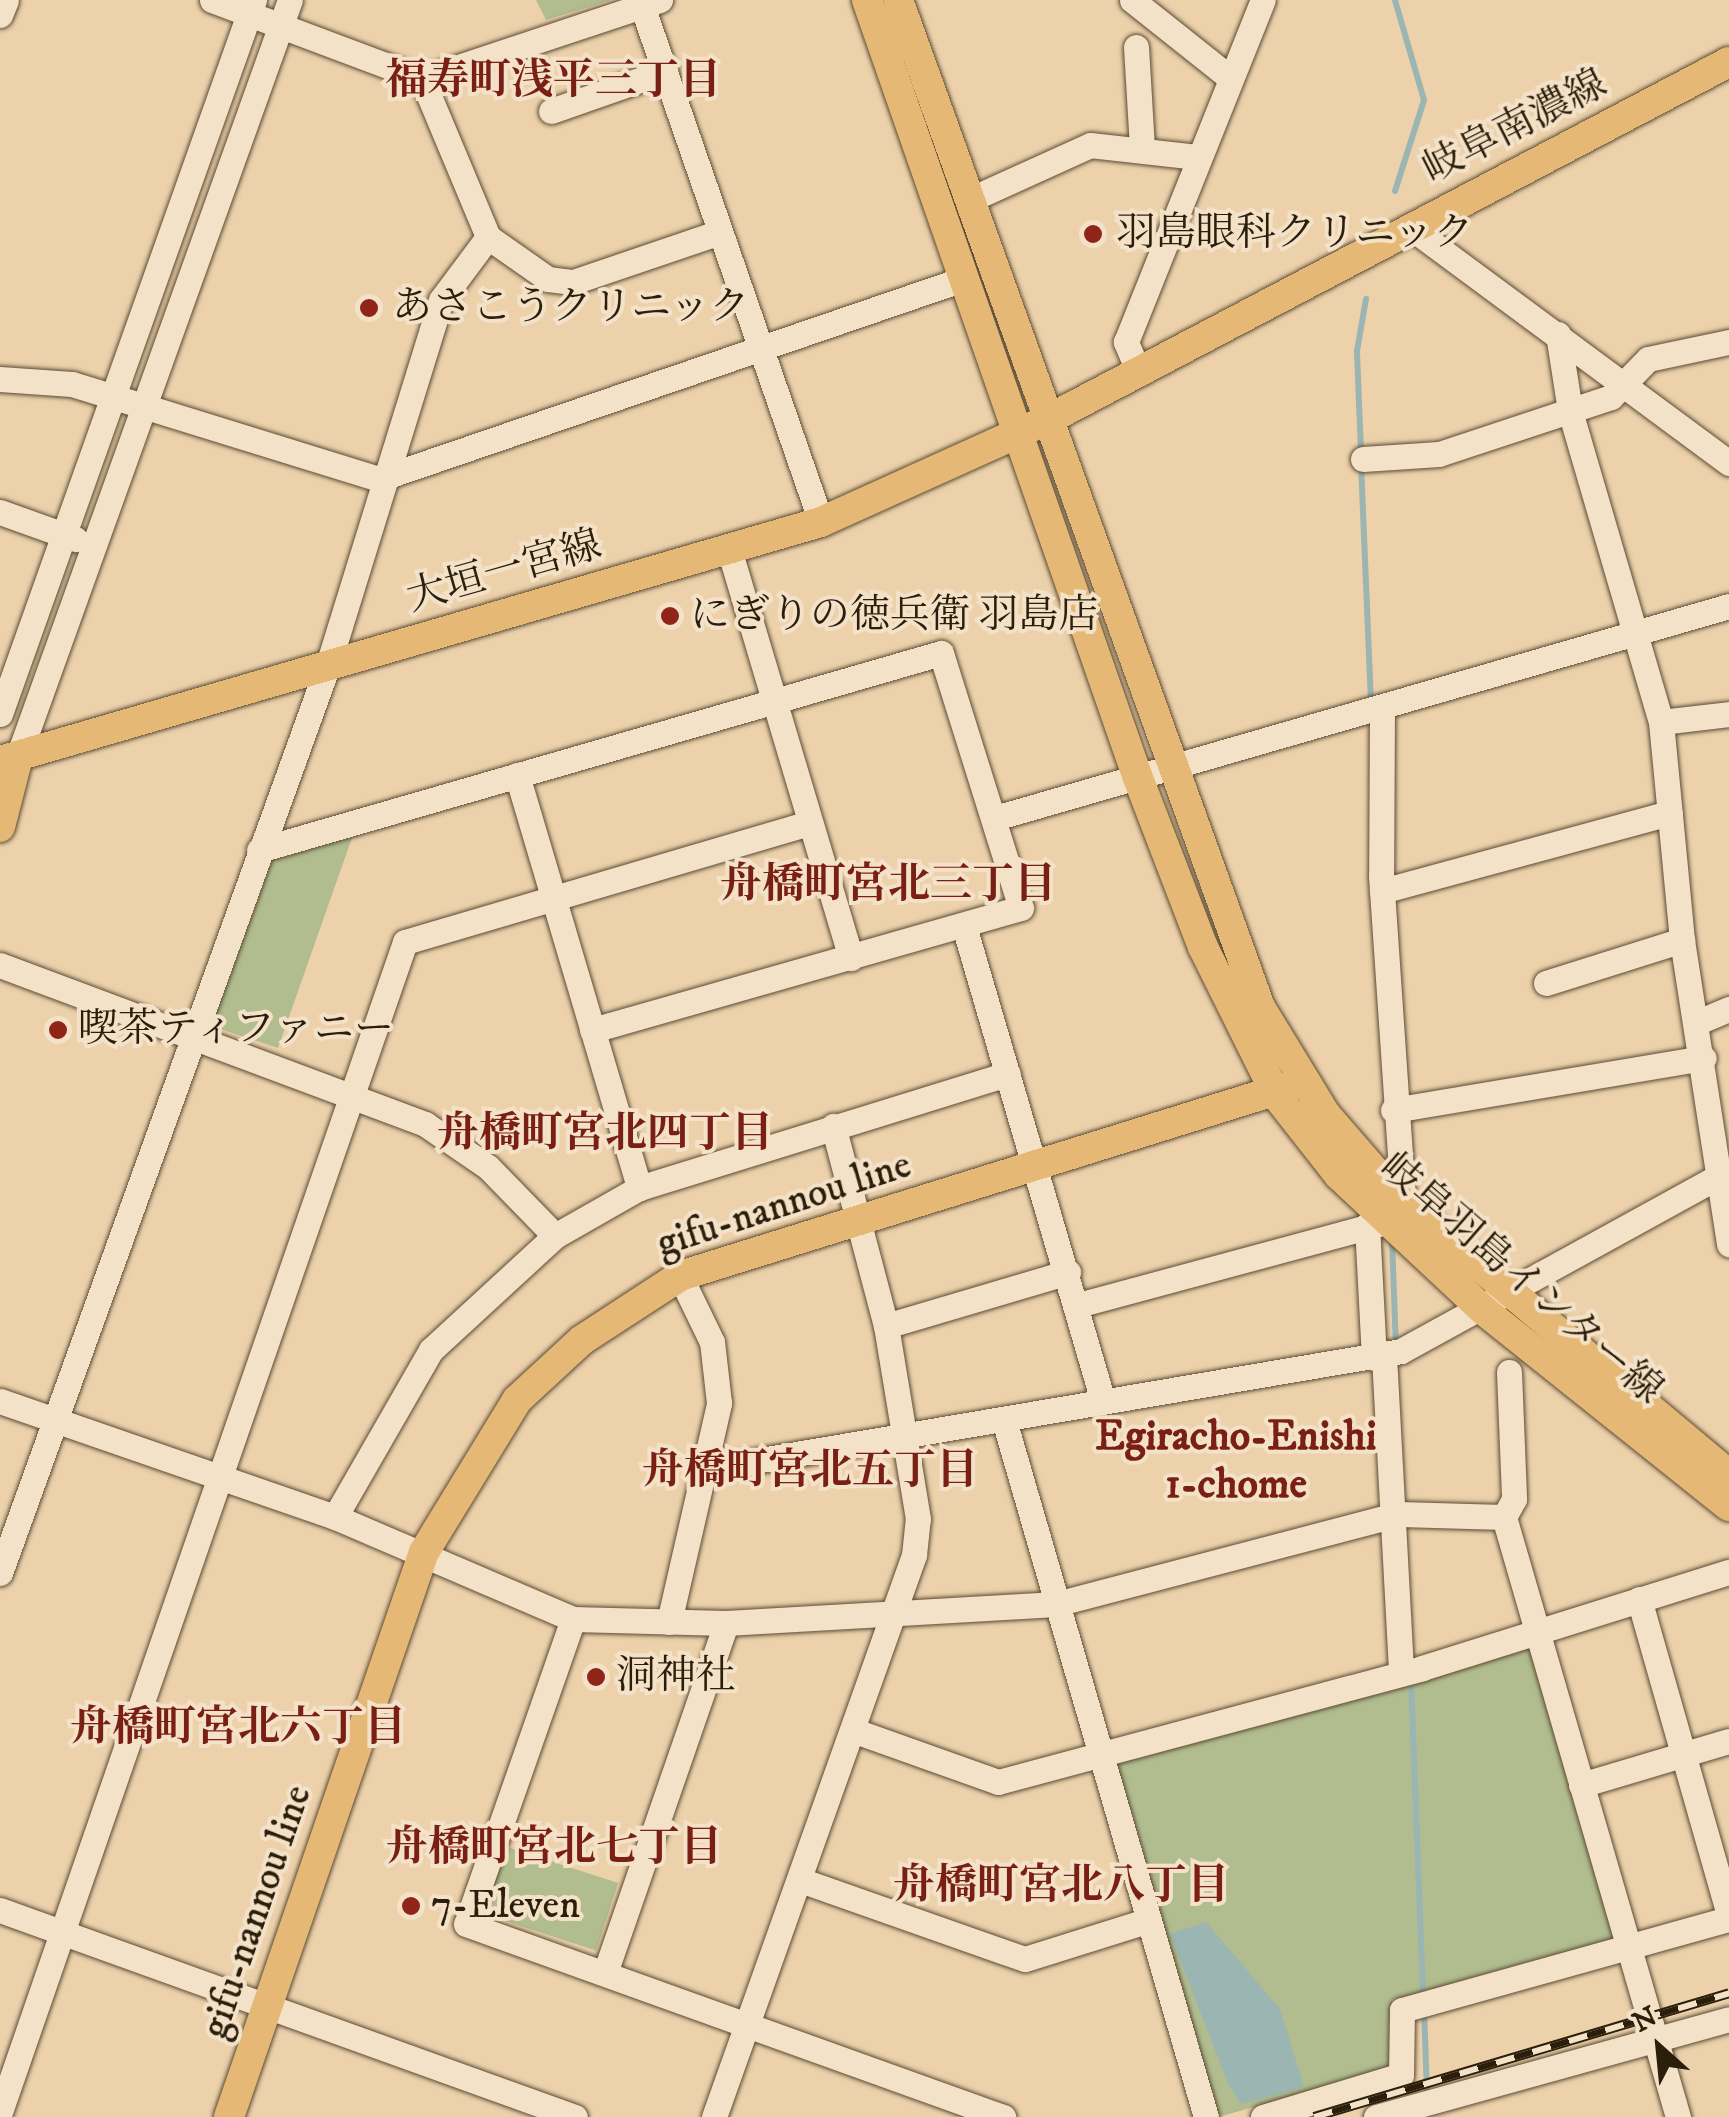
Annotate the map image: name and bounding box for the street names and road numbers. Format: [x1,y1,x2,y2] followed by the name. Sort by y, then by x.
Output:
[1415,60,1615,194] street label: 岐阜南濃線
[401,521,607,623] street label: 大垣一宮線
[651,1141,917,1269] street label: gifu-nannou line
[1369,1143,1673,1415] street label: 岐阜羽島インター線
[191,1779,323,2045] street label: gifu-nannou line

